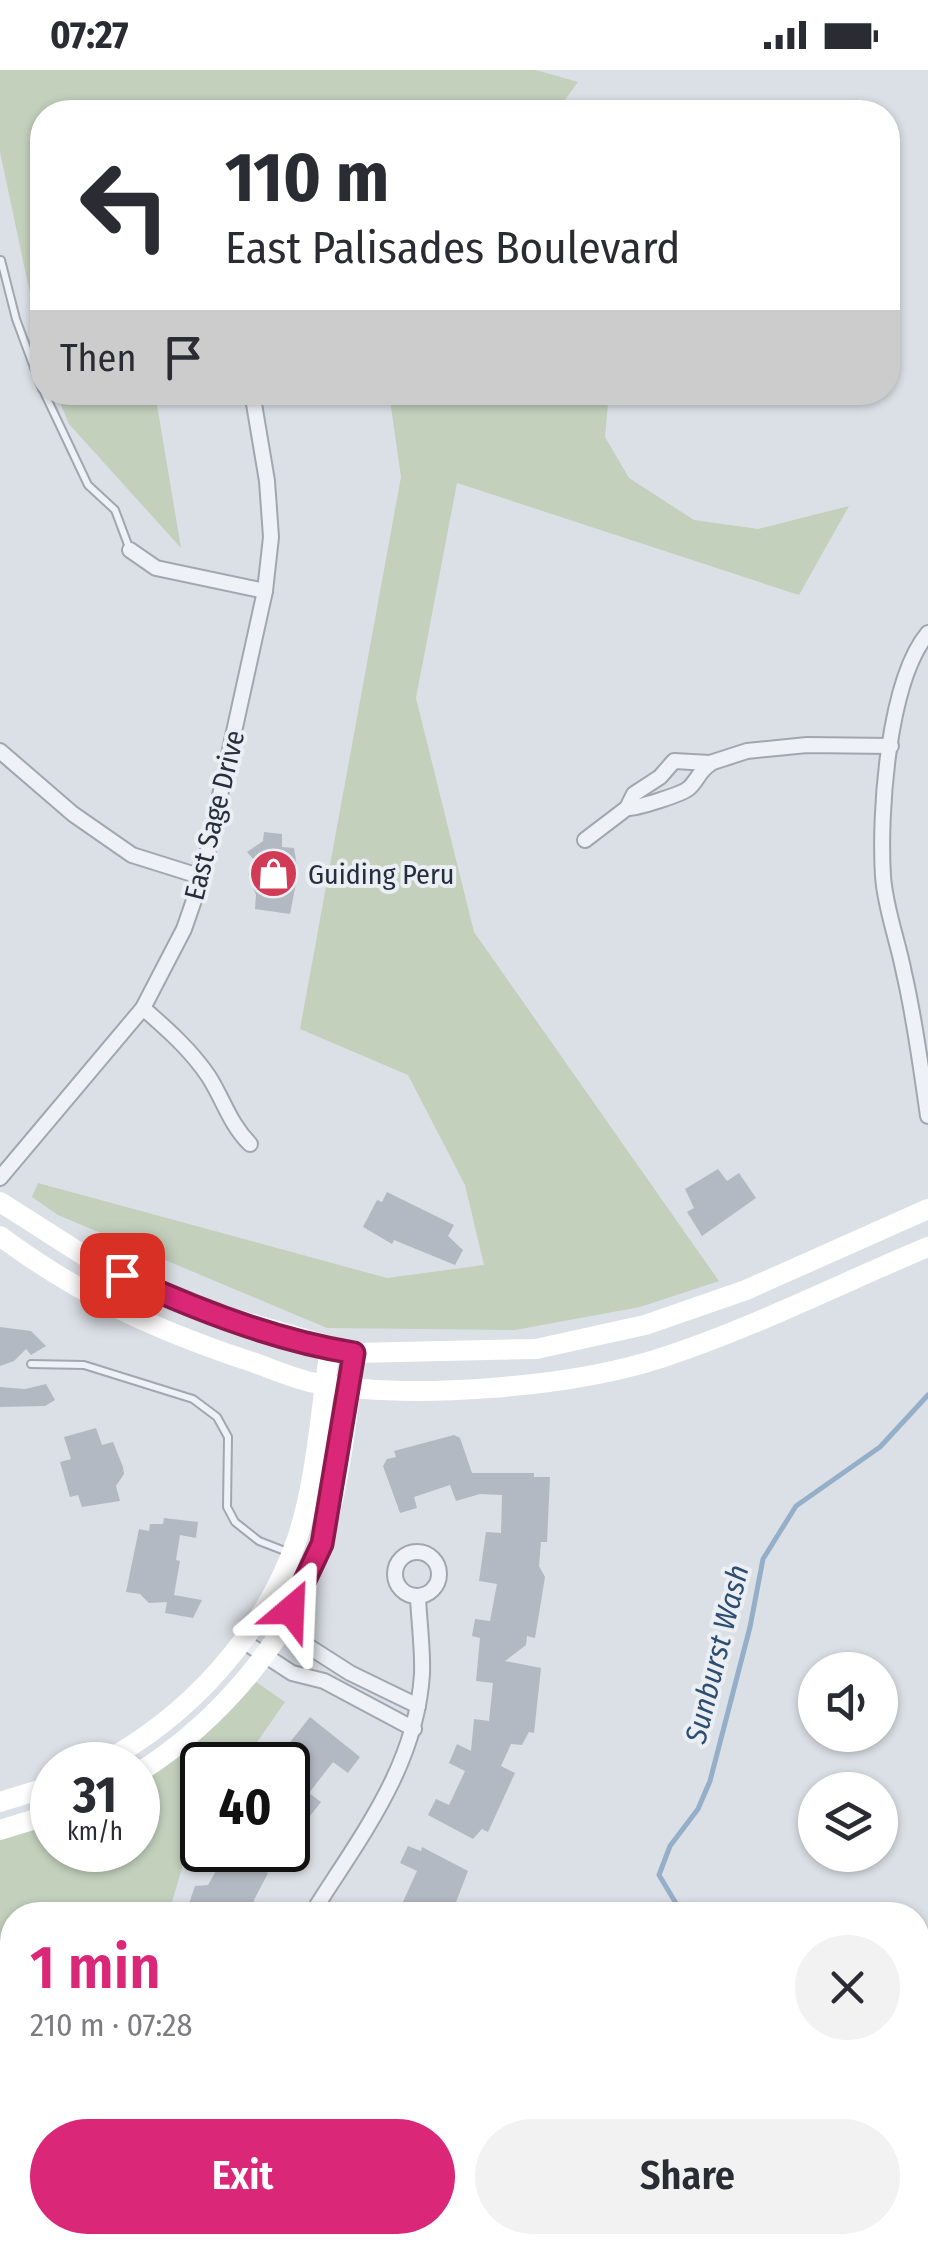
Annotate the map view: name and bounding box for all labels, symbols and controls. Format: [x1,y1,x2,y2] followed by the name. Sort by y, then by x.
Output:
[50,12,129,58] text: 07:27
[225,136,389,220] text: 110 m
[60,140,190,270] icon: left
[225,221,680,275] text: East Palisades Boulevard
[156,330,211,385] icon: arrive
[60,335,136,381] text: Then
[177,727,252,903] street label: East Sage Drive
[247,848,299,900] shop icon: Guiding Peru
[308,858,454,891] place label: Guiding Peru
[80,1233,165,1318] pin
[95,1248,150,1303] icon: arrive
[239,1558,343,1662] position arrow
[677,1561,757,1748] water label: Sunburst Wash
[798,1652,898,1872] map controls
[798,1652,898,1752] button: sound
[180,1742,310,1872] speed limit sign: 40
[73,1765,117,1825] text: 31
[798,1772,898,1872] button: layers
[67,1817,123,1847] text: km/h
[30,1932,161,2004] text: 1 min
[795,1935,900,2040] button: close
[30,2006,192,2044] text: 210 m · 07:28
[30,2119,455,2234] button: Exit
[475,2119,900,2234] button: Share

